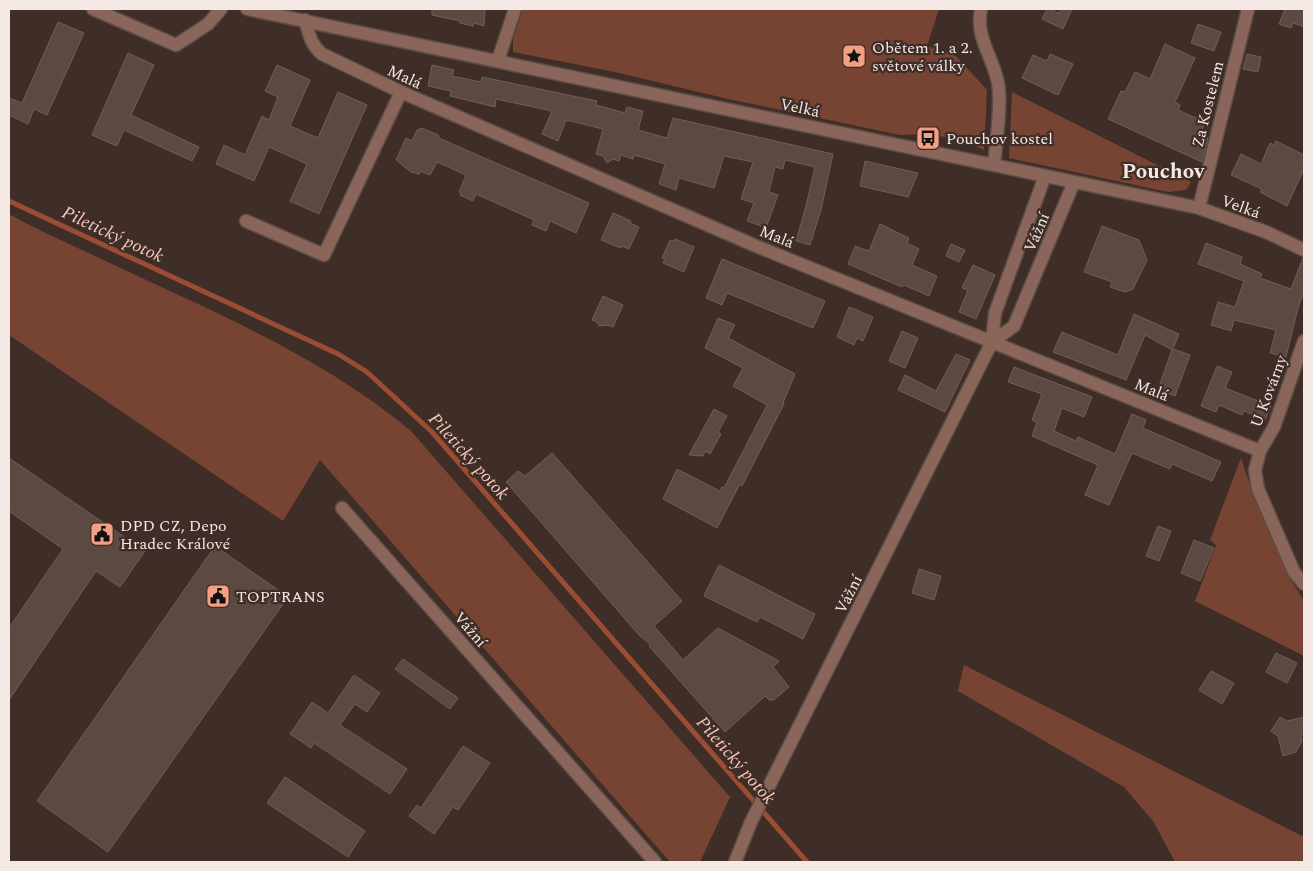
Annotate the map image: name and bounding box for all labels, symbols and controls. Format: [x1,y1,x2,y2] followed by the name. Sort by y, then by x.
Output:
[872,36,973,78] place label: Obětem 1. a 2. světové války
[841,43,867,69] place icon: Obětem 1. a 2. světové války
[1186,58,1230,150] street label: Za Kostelem
[383,59,426,95] street label: Malá
[778,92,822,124] street label: Velká
[915,125,941,151] bus stop icon: Pouchov kostel
[946,127,1053,151] place label: Pouchov kostel
[1122,156,1205,188] district label: Pouchov
[1218,189,1264,225] street label: Velká
[57,199,169,270] water label: Piletický potok
[1018,208,1056,256] street label: Vážní
[756,219,798,255] street label: Malá
[1244,351,1294,431] street label: U Kovárny
[1131,372,1173,408] street label: Malá
[422,407,516,507] water label: Piletický potok
[120,514,230,556] place label: DPD CZ, Depo Hradec Králové
[89,521,115,547] public building icon: DPD CZ, Depo Hradec Králové
[829,570,869,618] street label: Vážní
[205,583,231,609] public building icon: TOPTRANS
[236,585,325,609] place label: TOPTRANS
[448,606,493,654] street label: Vážní
[689,710,782,811] water label: Piletický potok

